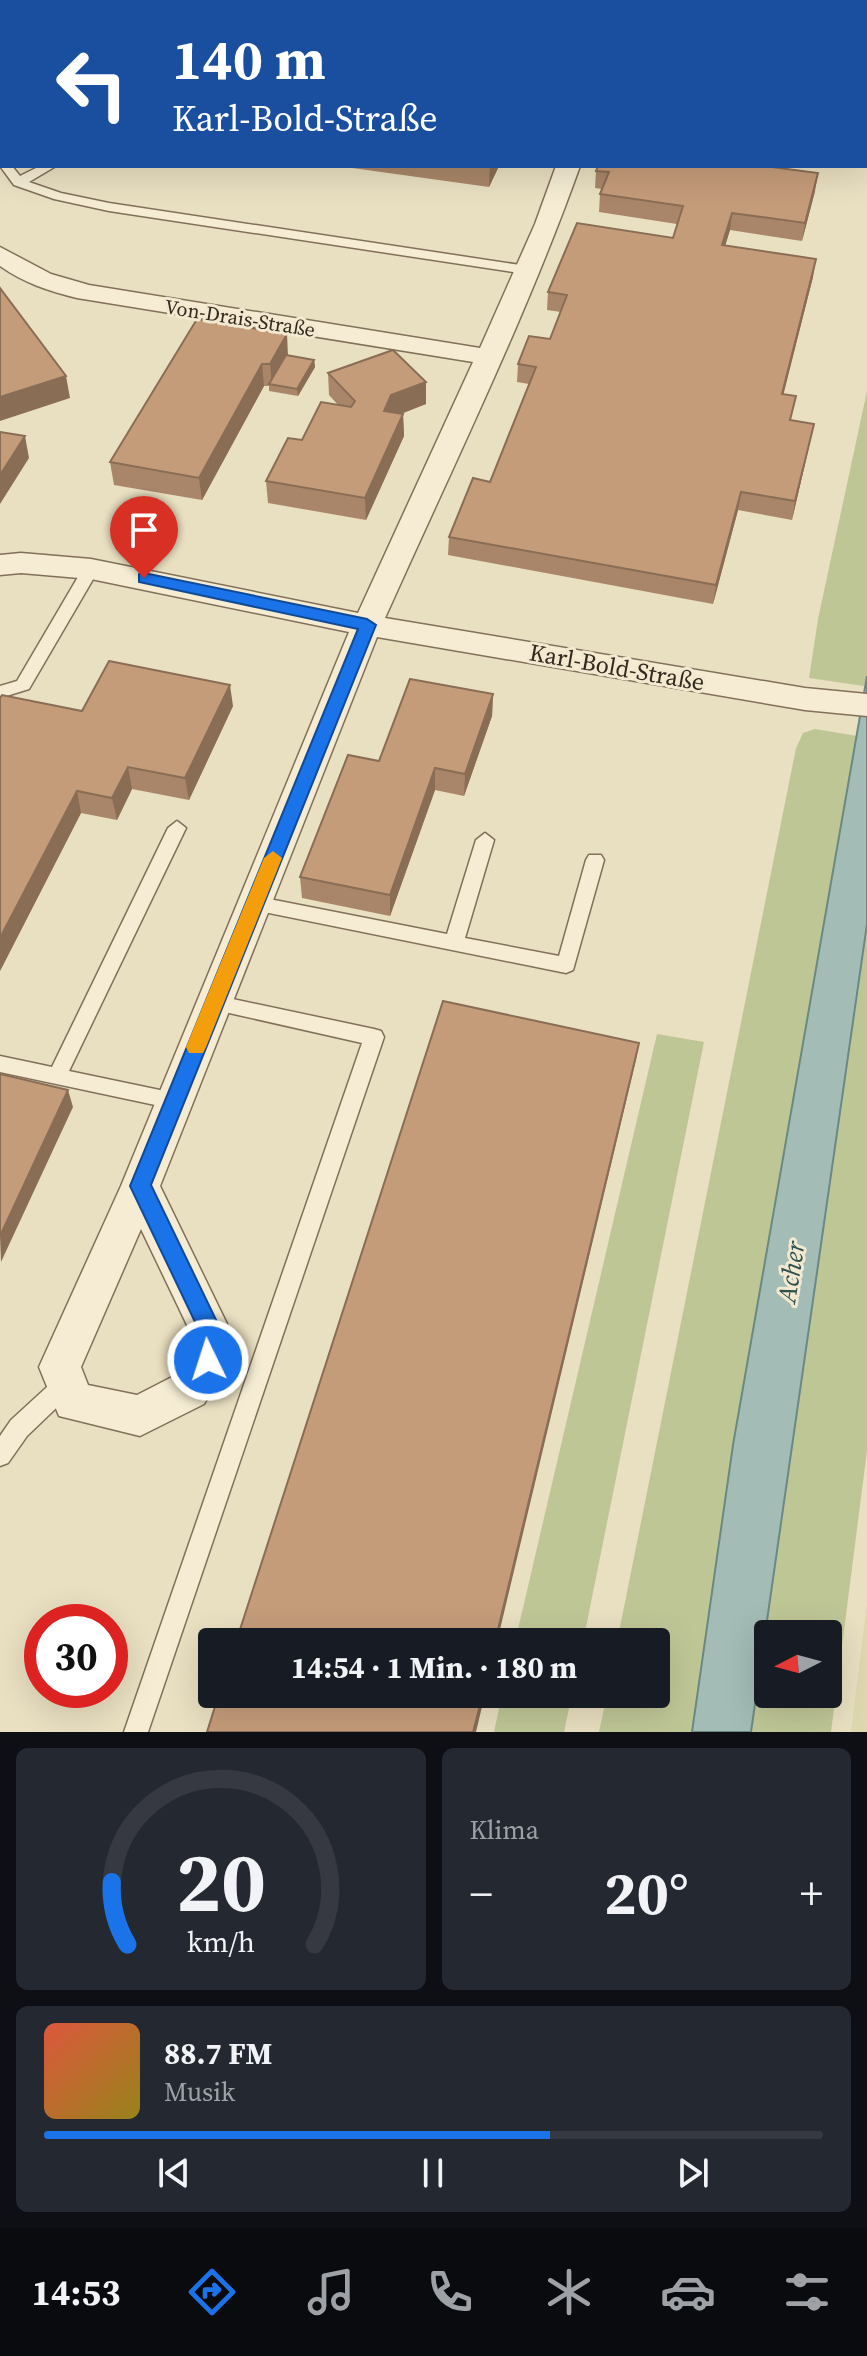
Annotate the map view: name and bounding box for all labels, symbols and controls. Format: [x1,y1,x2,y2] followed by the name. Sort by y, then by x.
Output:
[172,21,326,98] text: 140 m
[40,32,144,136] icon: left
[172,94,438,143] text: Karl-Bold-Straße
[163,292,317,344] street label: Von-Drais-Straße
[110,496,178,578] pin
[122,508,166,552] icon: arrive
[527,635,707,699] street label: Karl-Bold-Straße
[768,1238,814,1307] water label: Acher
[166,1318,250,1402] position arrow
[24,1604,128,1708] speed limit sign: 30
[754,1620,842,1708] north arrow
[754,1620,842,1708] map controls
[291,1647,577,1688] text: 14:54 · 1 Min. · 180 m
[470,1812,539,1848] text: Klima
[176,1825,266,1939] text: 20
[604,1852,689,1934] text: 20°
[470,1863,493,1924] text: −
[800,1863,823,1924] text: +
[187,1922,255,1962] text: km/h
[164,2033,272,2074] text: 88.7 FM
[164,2074,235,2110] text: Musik
[152,2151,196,2195] icon: previous
[411,2151,455,2195] icon: pause
[671,2151,715,2195] icon: next
[184,2264,240,2320] icon: directions
[303,2264,359,2320] icon: music
[422,2264,478,2320] icon: phone
[541,2264,597,2320] icon: climate
[660,2264,716,2320] icon: car
[779,2264,835,2320] icon: filters
[32,2268,120,2317] text: 14:53

